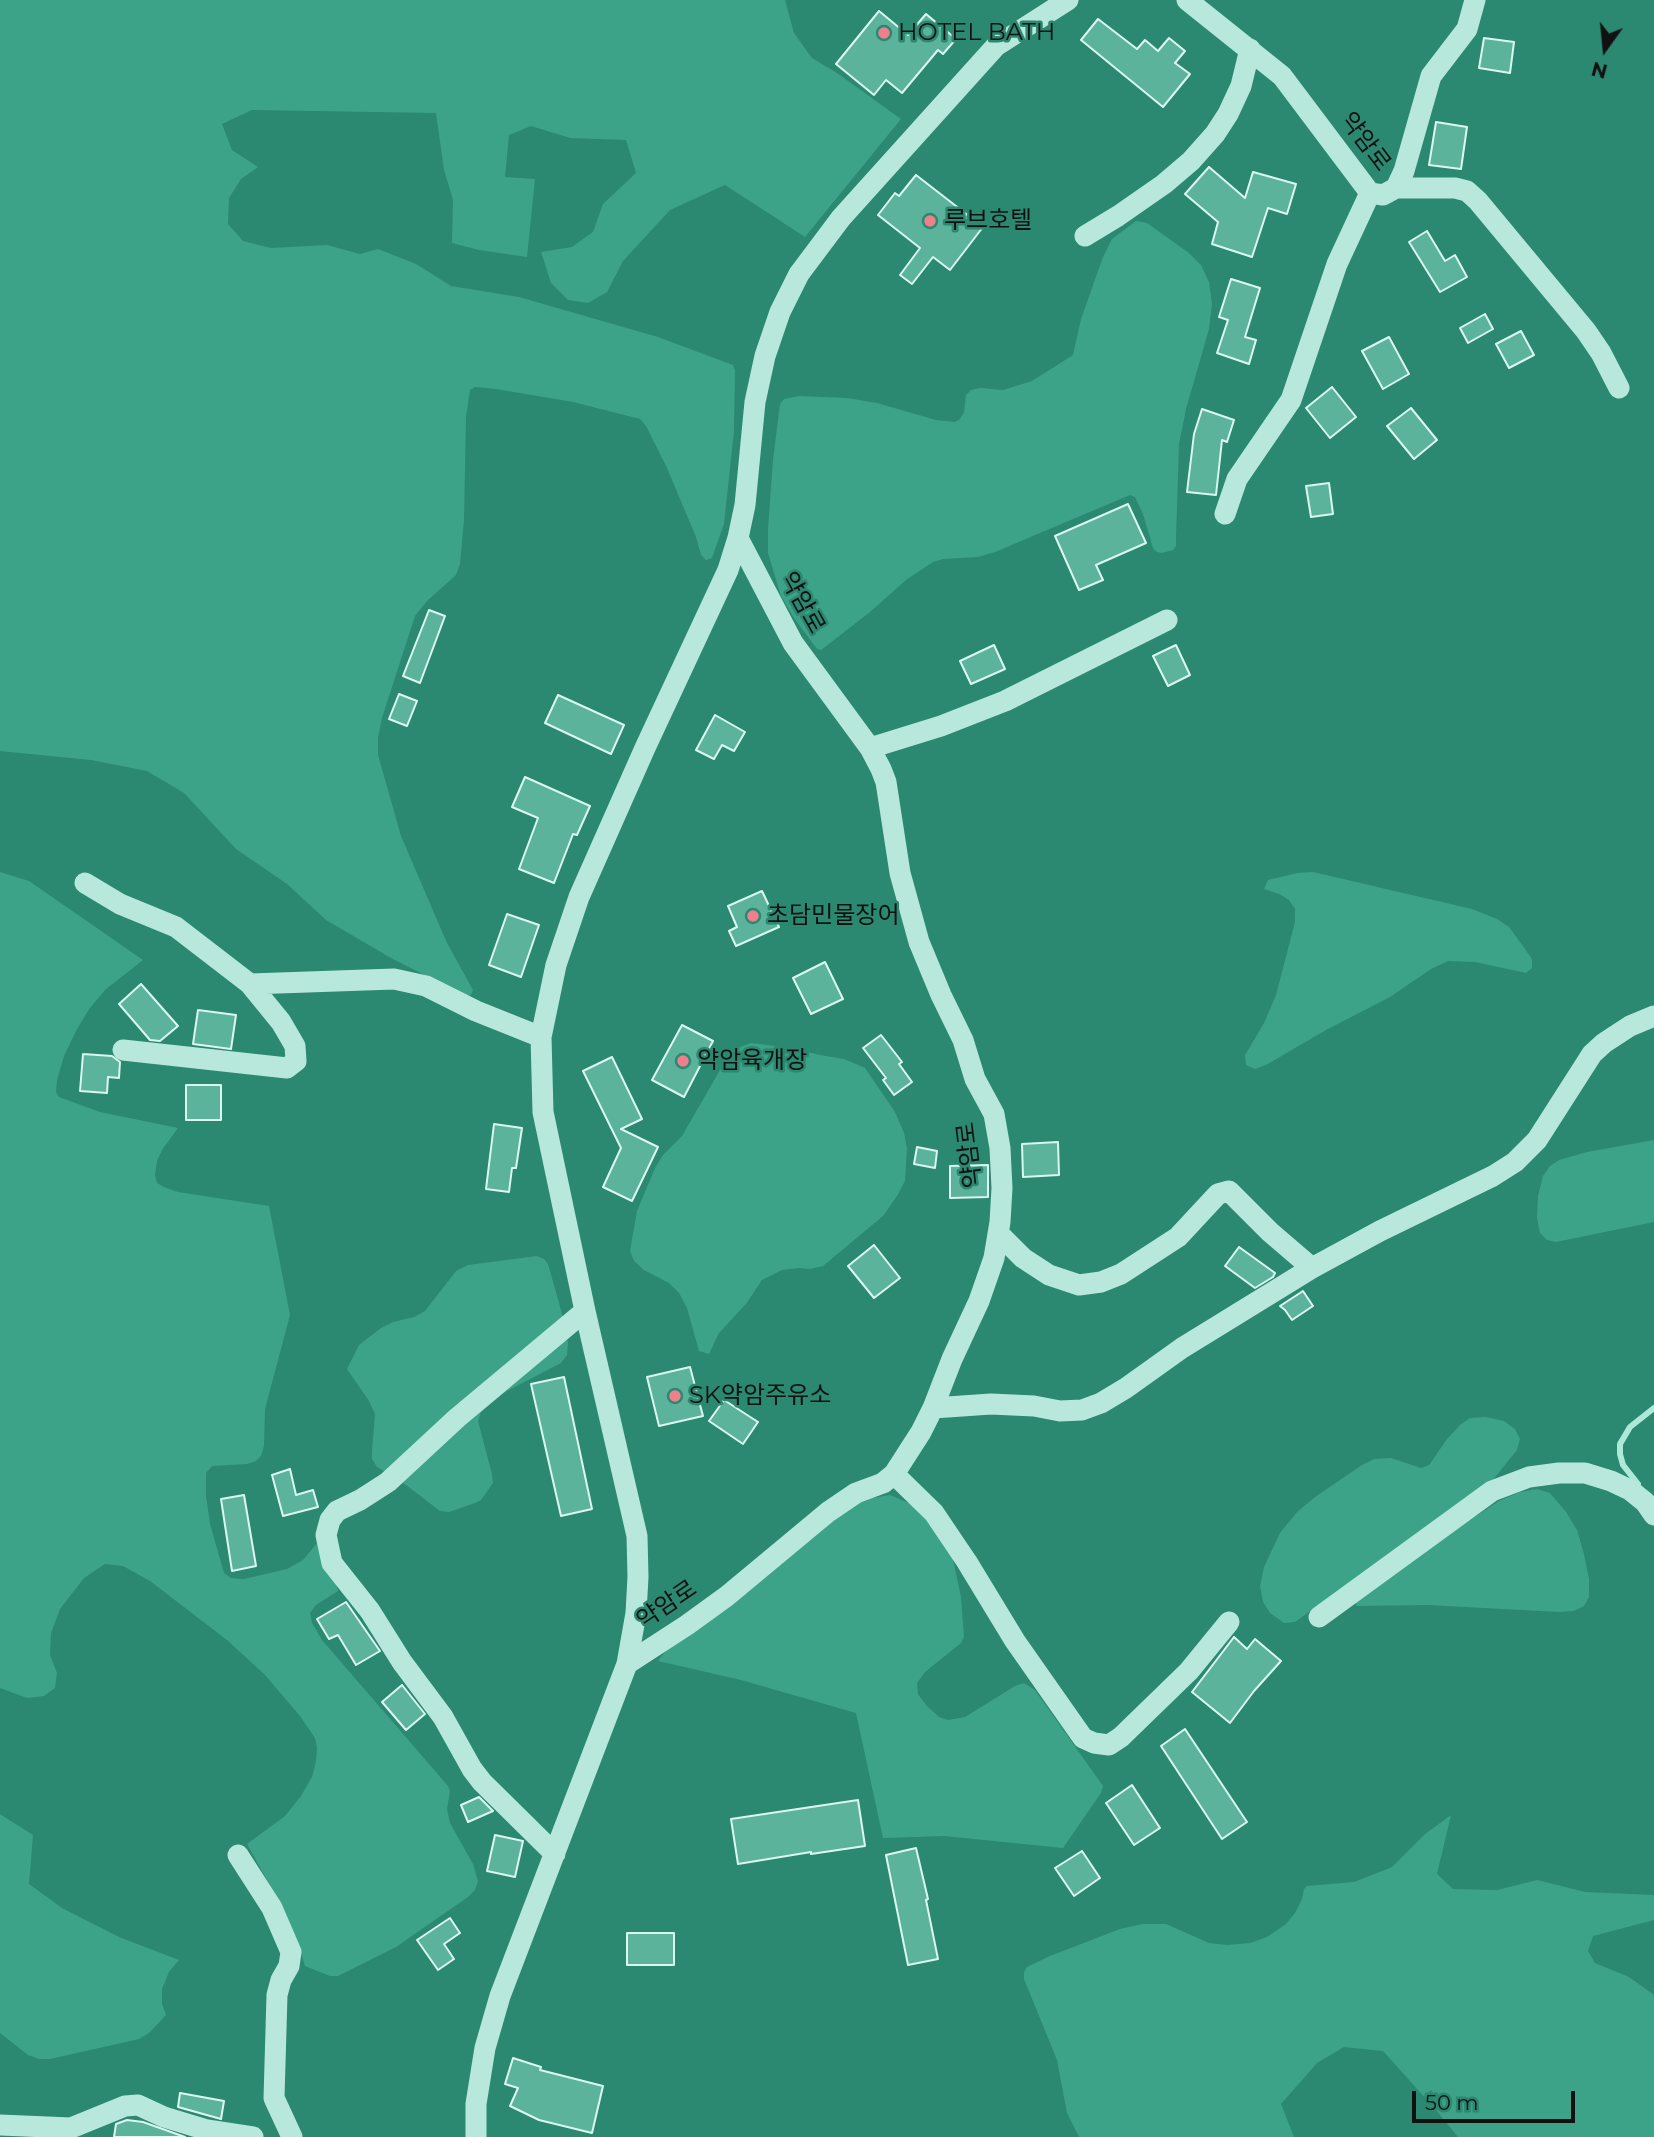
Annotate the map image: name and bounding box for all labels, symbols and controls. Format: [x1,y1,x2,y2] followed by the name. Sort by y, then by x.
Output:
[1570,14,1640,84] north arrow
[898,19,1055,47] place label: HOTEL BATH
[876,25,892,41] marker: HOTEL BATH
[1589,57,1610,83] text: N
[1334,107,1396,177] street label: 약암로
[944,207,1032,235] place label: 루브호텔
[922,213,938,229] marker: 루브호텔
[773,567,831,639] street label: 약암로
[767,902,899,930] place label: 초담민물장어
[745,908,761,924] marker: 초담민물장어
[697,1047,807,1075] place label: 약암육개장
[675,1053,691,1069] marker: 약암육개장
[952,1120,988,1190] street label: 약암로
[689,1382,831,1410] place label: SK약암주유소
[667,1388,683,1404] marker: SK약암주유소
[631,1575,703,1635] street label: 약암로
[1416,2078,1579,2122] scale bar
[1425,2090,1479,2115] text: 50 m

